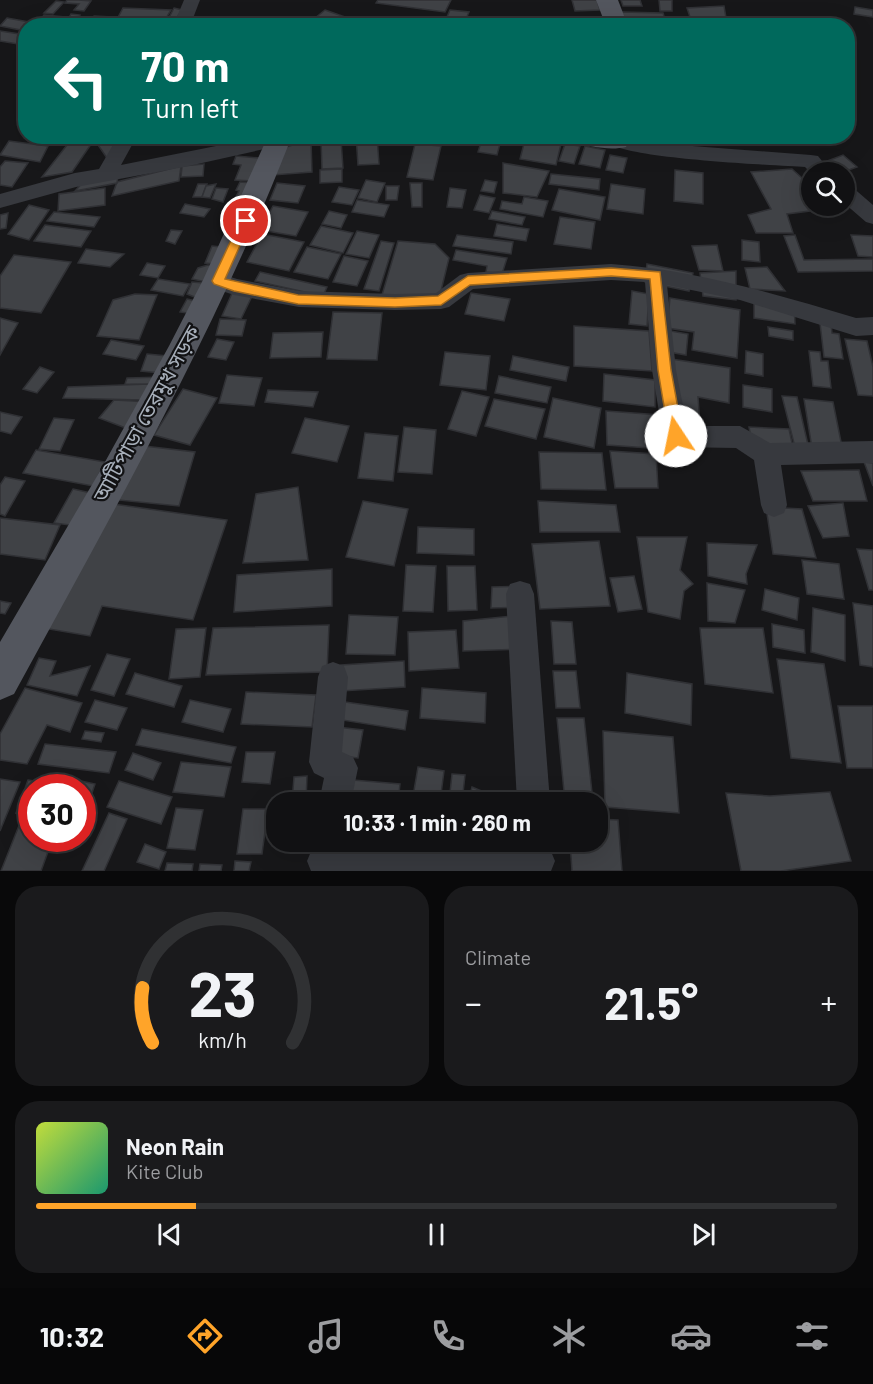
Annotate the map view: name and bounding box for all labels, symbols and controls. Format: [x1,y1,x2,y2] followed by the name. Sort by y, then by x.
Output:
[141,40,229,90] text: 70 m
[42,42,120,120] icon: left
[141,91,239,123] text: Turn left
[801,162,855,216] map controls
[801,162,855,216] button: search
[220,195,271,246] pin
[229,204,262,237] icon: arrive
[86,320,206,507] street label: আটিপাড়া তেরমুখ সড়ক
[644,404,708,468] position arrow
[18,774,96,852] speed limit sign: 30
[343,809,531,835] text: 10:33 · 1 min · 260 m
[465,945,531,969] text: Climate
[188,955,256,1029] text: 23
[604,975,698,1029] text: 21.5°
[465,982,482,1022] text: −
[821,982,837,1022] text: +
[198,1027,246,1052] text: km/h
[126,1133,224,1159] text: Neon Rain
[126,1159,203,1183] text: Kite Club
[153,1218,186,1251] icon: previous
[420,1218,453,1251] icon: pause
[687,1218,720,1251] icon: next
[184,1315,226,1357] icon: directions
[305,1315,347,1357] icon: music
[427,1315,469,1357] icon: phone
[548,1315,590,1357] icon: climate
[670,1315,712,1357] icon: car
[791,1315,833,1357] icon: filters
[40,1320,104,1352] text: 10:32

